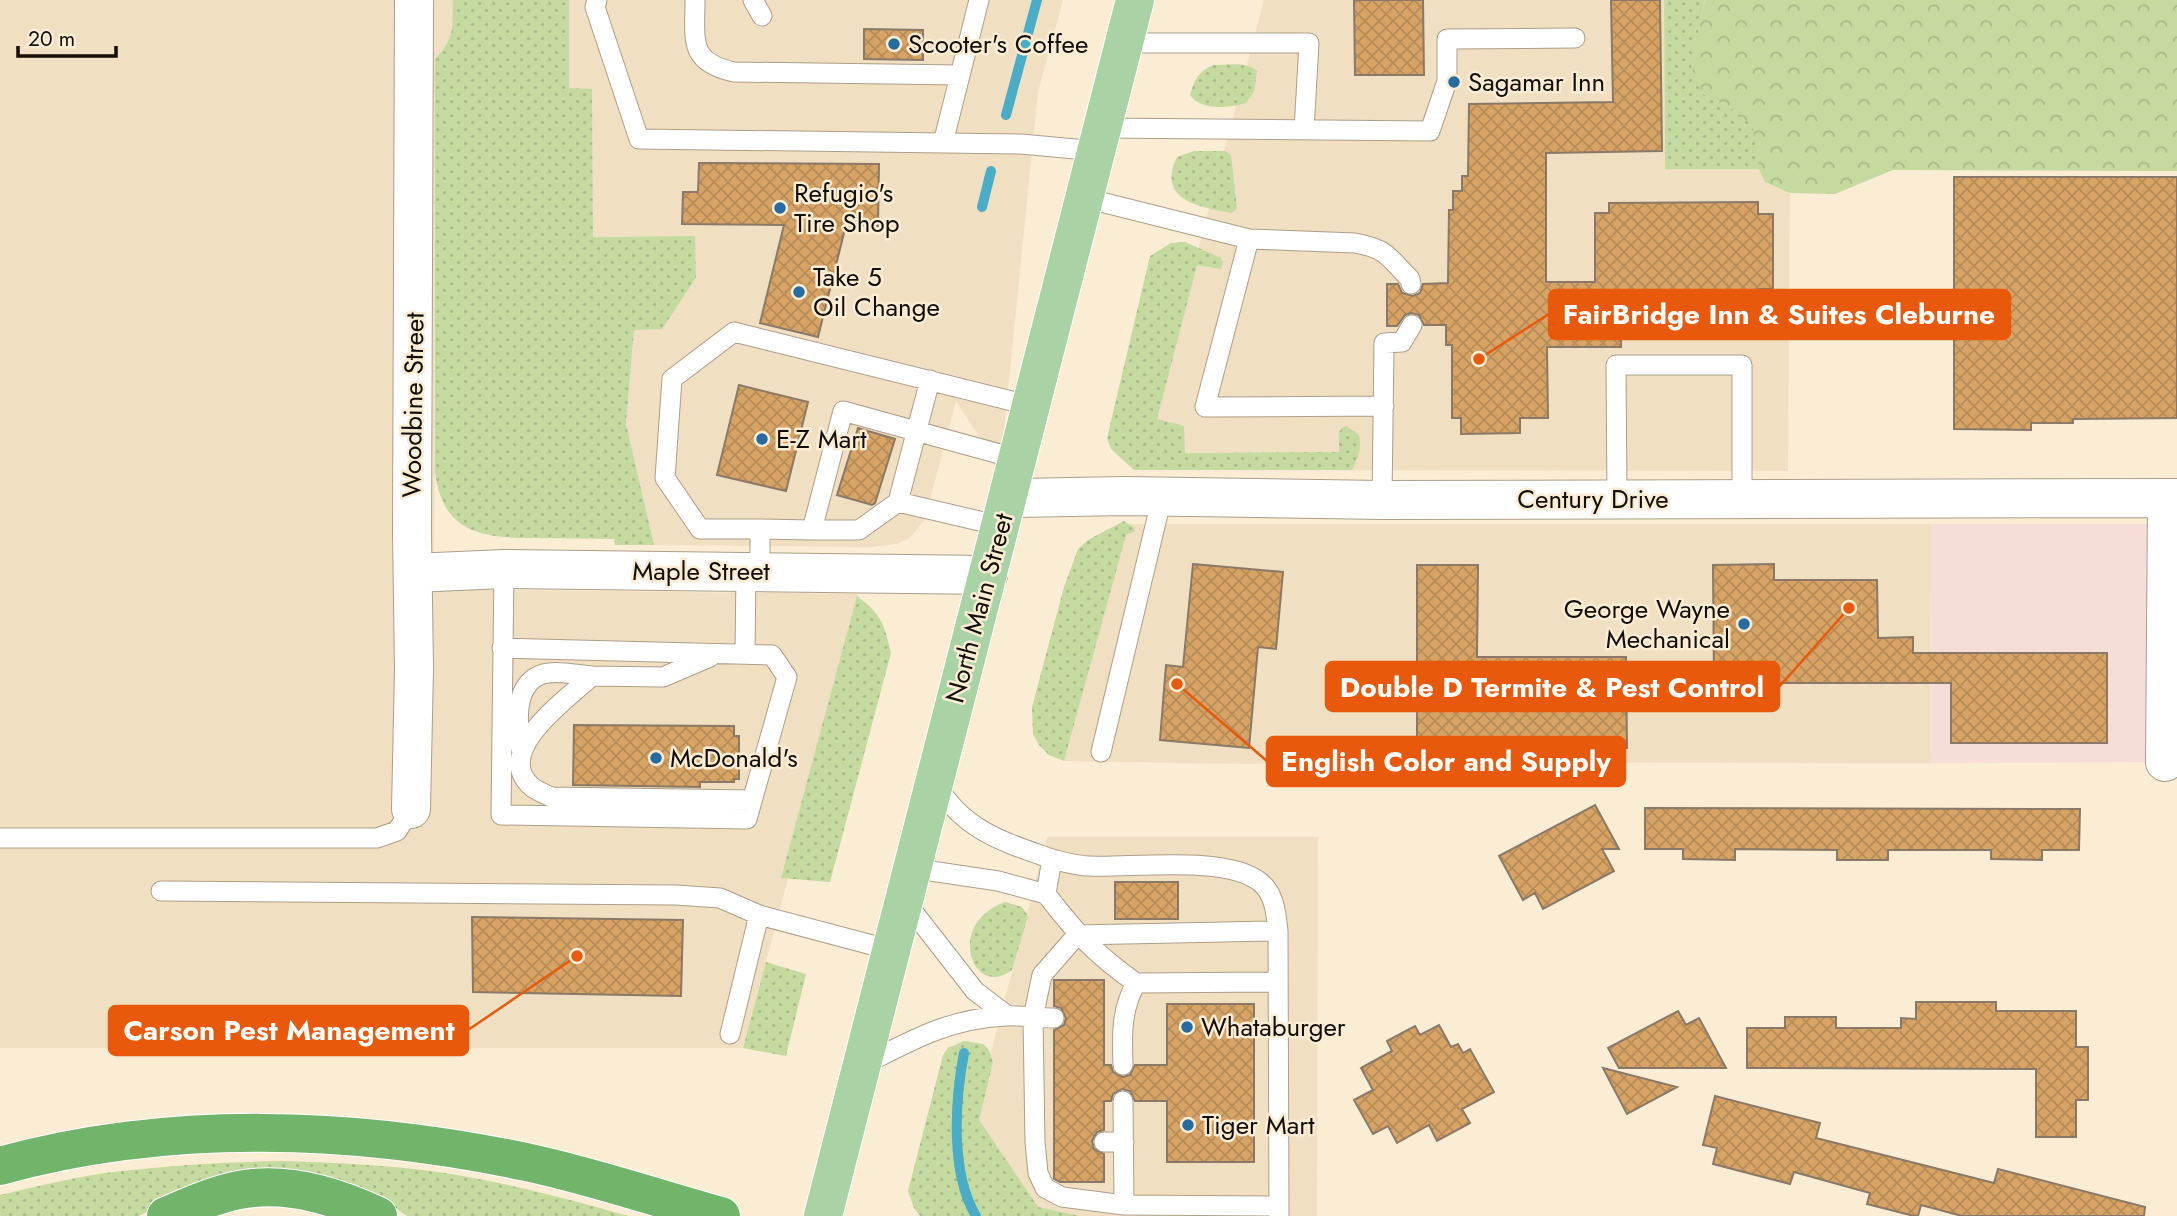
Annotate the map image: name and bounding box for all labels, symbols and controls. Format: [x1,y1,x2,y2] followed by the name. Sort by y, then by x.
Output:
[18,14,116,58] scale bar
[28,24,75,54] text: 20 m
[908,25,1088,63] place label: Scooter's Coffee
[886,36,902,52] marker: Scooter's Coffee
[1468,63,1605,101] place label: Sagamar Inn
[1446,74,1462,90] marker: Sagamar Inn
[794,174,899,242] place label: Refugio's Tire Shop
[772,200,788,216] marker: Refugio's Tire Shop
[813,258,940,326] place label: Take 5 Oil Change
[791,284,807,300] marker: Take 5 Oil Change
[1549,290,2010,339] callout: FairBridge Inn & Suites Cleburne
[1563,294,1995,335] text: FairBridge Inn & Suites Cleburne
[392,311,434,498] street label: Woodbine Street
[776,420,867,458] place label: E-Z Mart
[754,431,770,447] marker: E-Z Mart
[1517,480,1669,518] street label: Century Drive
[935,508,1023,707] street label: North Main Street
[632,552,771,590] street label: Maple Street
[1564,590,1730,658] place label: George Wayne Mechanical
[1736,616,1752,632] marker: George Wayne Mechanical
[1326,662,1779,711] callout: Double D Termite & Pest Control
[1340,667,1764,708] text: Double D Termite & Pest Control
[1267,737,1625,786] callout: English Color and Supply
[670,739,798,777] place label: McDonald's
[1281,741,1611,782] text: English Color and Supply
[648,750,664,766] marker: McDonald's
[109,1006,468,1055] callout: Carson Pest Management
[1201,1008,1346,1046] place label: Whataburger
[123,1010,455,1051] text: Carson Pest Management
[1179,1019,1195,1035] marker: Whataburger
[1202,1106,1315,1144] place label: Tiger Mart
[1180,1117,1196,1133] marker: Tiger Mart

